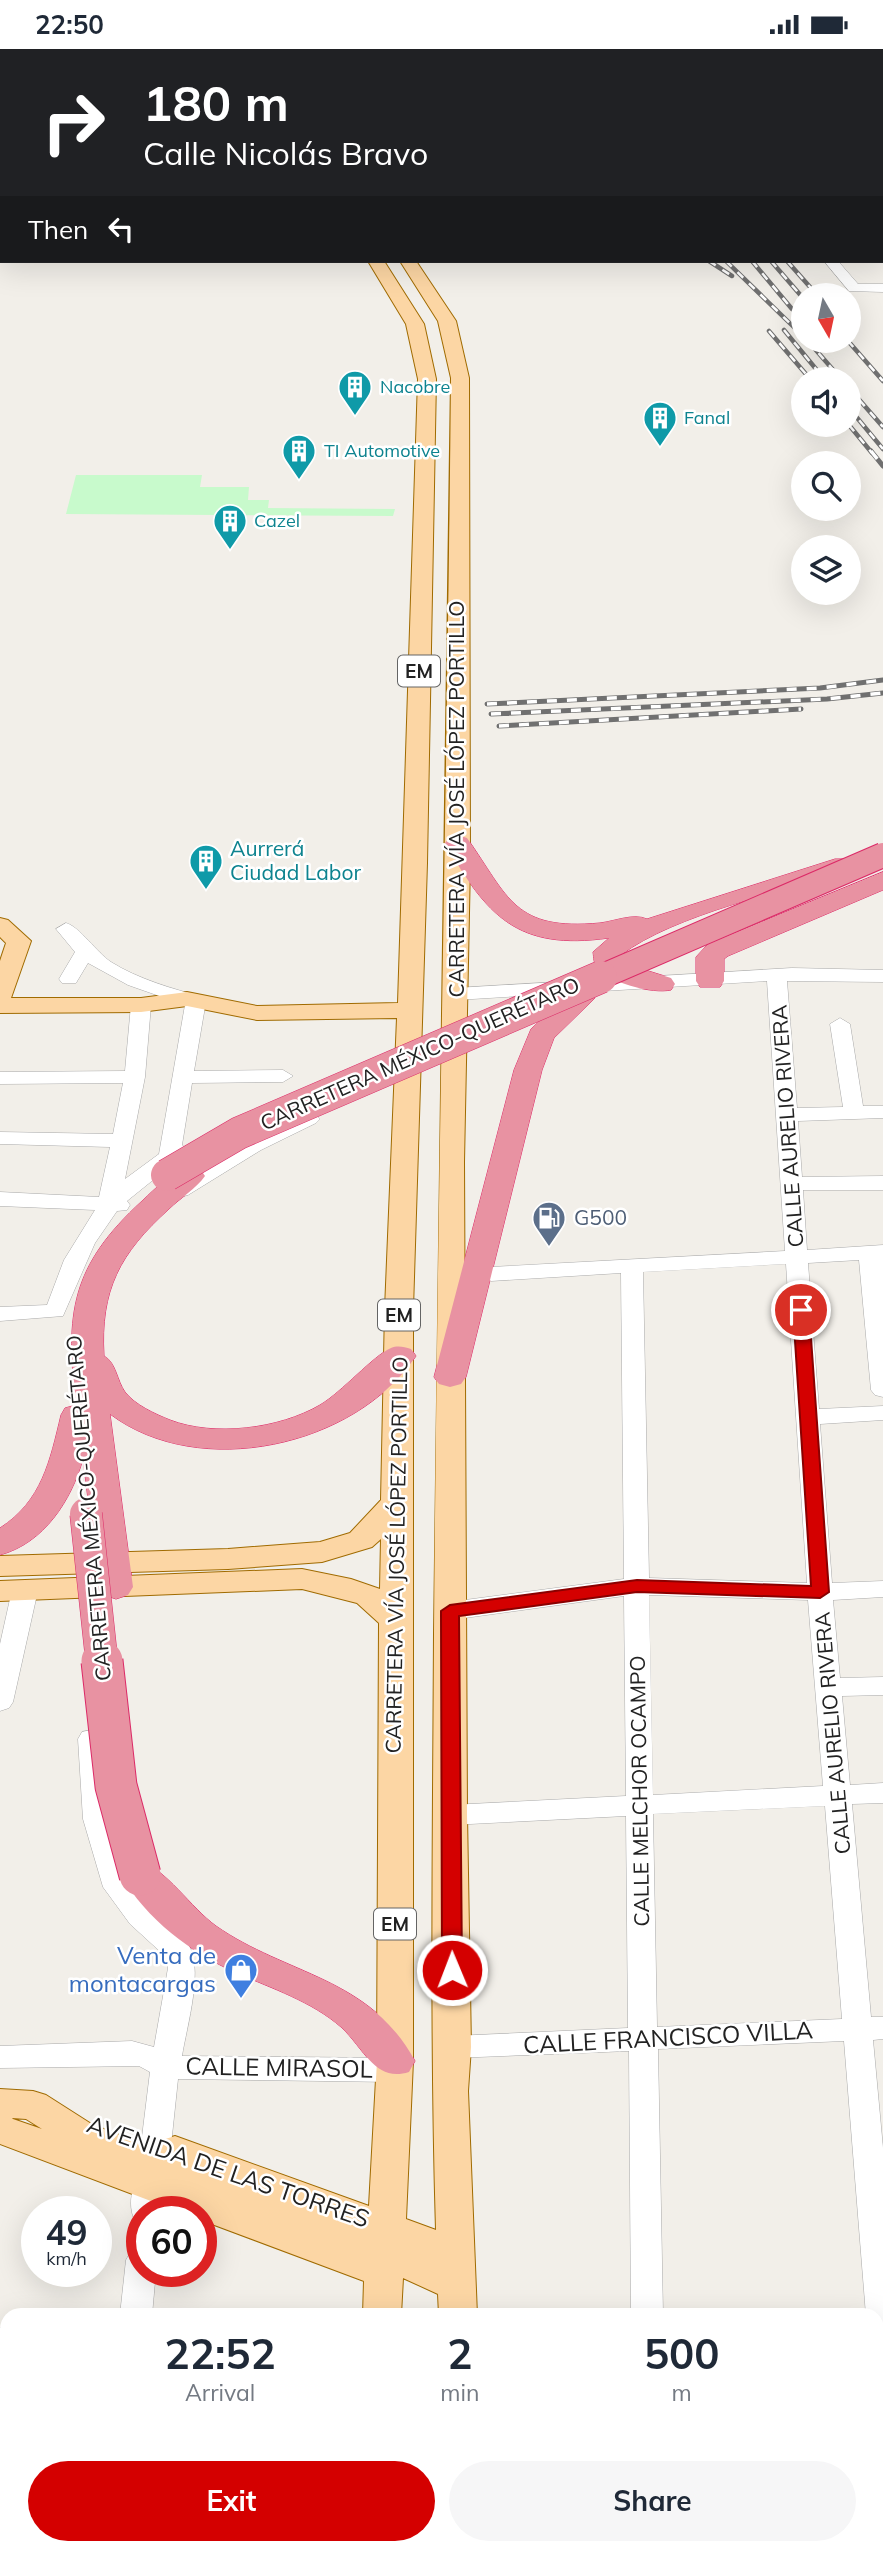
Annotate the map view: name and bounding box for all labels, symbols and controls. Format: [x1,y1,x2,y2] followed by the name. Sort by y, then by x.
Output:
[35,8,104,41] text: 22:50
[143,72,289,133] text: 180 m
[28,77,119,168] icon: right
[143,133,428,173] text: Calle Nicolás Bravo
[102,210,140,248] icon: left
[28,213,88,246] text: Then
[791,283,861,353] north arrow
[791,283,861,605] map controls
[791,367,861,437] button: sound
[336,368,374,417] building icon: Nacobre
[380,375,450,398] place label: Nacobre
[641,399,679,448] building icon: Fanal
[684,406,730,429] place label: Fanal
[280,432,318,481] building icon: TI Automotive
[324,439,440,462] place label: TI Automotive
[791,451,861,521] button: search
[211,502,249,551] building icon: Cazel
[254,509,300,532] place label: Cazel
[791,535,861,605] button: layers
[443,600,469,998] street label: CARRETERA VÍA JOSÉ LÓPEZ PORTILLO
[398,656,440,687] road number: EM
[230,835,361,885] place label: Aurrerá Ciudad Labor
[187,842,225,891] building icon: Aurrerá Ciudad Labor
[256,971,583,1136] street label: CARRETERA MÉXICO-QUERÉTARO
[766,1003,808,1248] street label: CALLE AURELIO RIVERA
[530,1199,568,1248] fuel station icon: G500
[574,1204,627,1230] place label: G500
[771,1280,831,1340] pin
[782,1291,820,1329] icon: arrive
[378,1299,420,1331] road number: EM
[60,1334,116,1682] street label: CARRETERA MÉXICO-QUERÉTARO
[380,1356,412,1754] street label: CARRETERA VÍA JOSÉ LÓPEZ PORTILLO
[808,1610,856,1855] street label: CALLE AURELIO RIVERA
[624,1655,654,1927] street label: CALLE MELCHOR OCAMPO
[374,1908,416,1939] road number: EM
[415,1933,489,2007] position arrow
[69,1940,216,1998] place label: Venta de montacargas
[222,1951,260,2000] shop icon: Venta de montacargas
[522,2014,814,2060] street label: CALLE FRANCISCO VILLA
[185,2050,373,2084] street label: CALLE MIRASOL
[83,2109,373,2234] street label: AVENIDA DE LAS TORRES
[126,2196,217,2287] speed limit sign: 60
[45,2210,88,2254] text: 49
[46,2247,87,2270] text: km/h
[165,2327,276,2380] text: 22:52
[447,2327,472,2380] text: 2
[644,2327,719,2380] text: 500
[185,2378,255,2407] text: Arrival
[440,2378,479,2407] text: min
[672,2378,692,2407] text: m
[28,2461,435,2541] button: Exit
[449,2461,856,2541] button: Share

